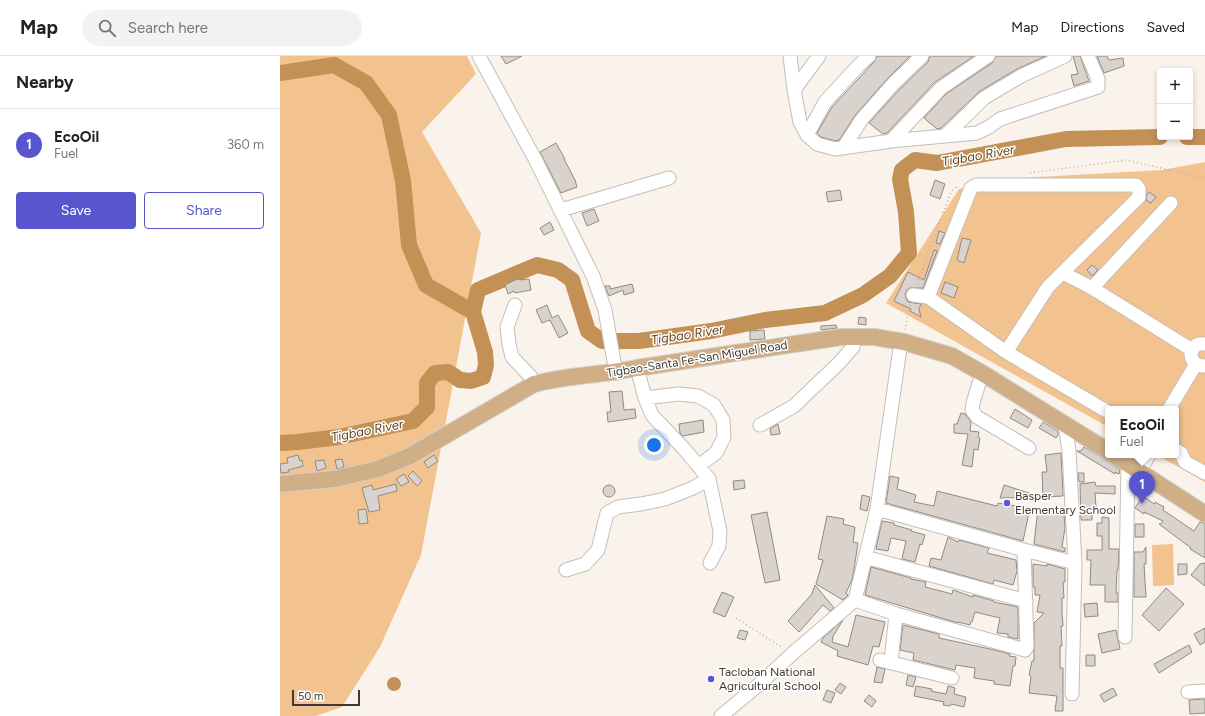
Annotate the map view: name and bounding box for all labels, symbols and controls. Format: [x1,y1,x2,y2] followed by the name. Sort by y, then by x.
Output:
[82,10,362,46] search box
[20,16,58,39] text: Map
[96,17,118,39] icon: search
[128,19,208,37] text: Search here
[1011,19,1039,36] text: Map
[1061,19,1124,36] text: Directions
[1146,19,1185,36] text: Saved
[1157,68,1193,140] map controls
[1157,68,1193,104] button: +
[16,72,74,92] text: Nearby
[1157,104,1193,140] button: −
[54,128,99,146] text: EcoOil
[26,137,32,152] text: 1
[227,137,264,152] text: 360 m
[941,142,1016,169] water label: Tigbao River
[54,146,78,161] text: Fuel
[16,192,136,229] button: Save
[144,192,264,229] button: Share
[650,321,725,348] water label: Tigbao River
[606,338,788,380] street label: Tigbao-Santa Fe-San Miguel Road
[1105,406,1179,458] popup
[330,416,405,445] water label: Tigbao River
[1119,416,1165,434] text: EcoOil
[1119,434,1144,449] text: Fuel
[644,435,664,455] your location
[1129,471,1155,504] pin: 1
[1015,489,1116,517] place label: Basper Elementary School
[1002,498,1012,508] marker: Basper Elementary School
[719,665,821,693] place label: Tacloban National Agricultural School
[706,674,716,684] marker: Tacloban National Agricultural School
[292,688,360,707] scale bar
[298,690,323,703] text: 50 m

